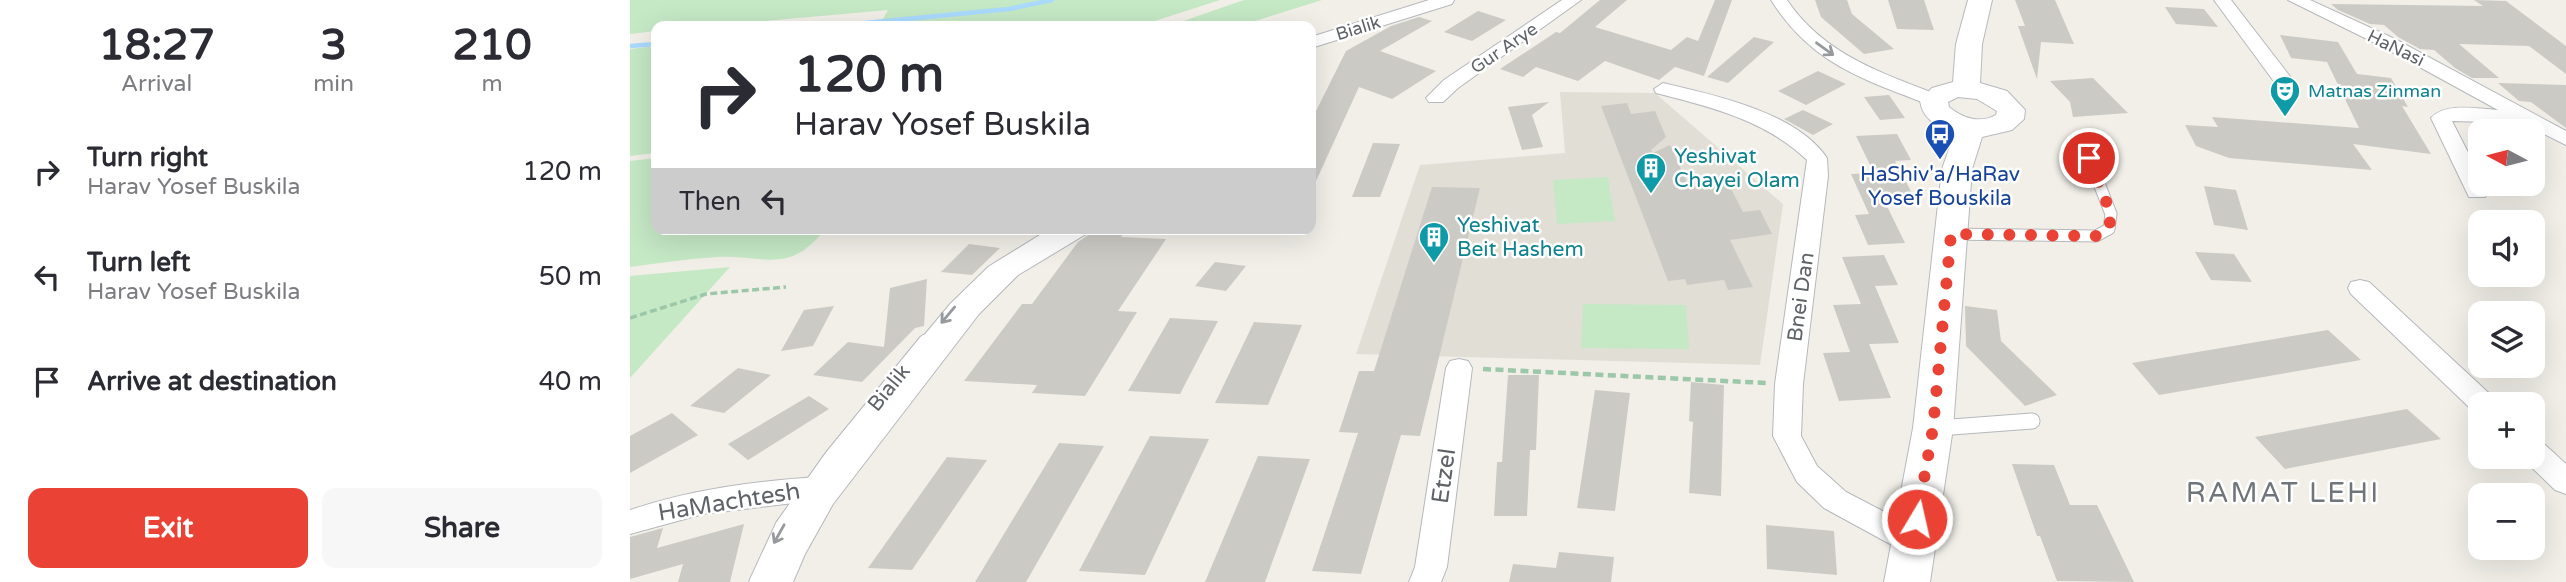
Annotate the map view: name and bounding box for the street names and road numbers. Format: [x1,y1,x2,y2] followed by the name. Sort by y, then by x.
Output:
[1333,11,1383,45] street label: Bialik
[1466,18,1542,78] street label: Gur Arye
[2364,25,2428,71] street label: HaNasi
[1782,251,1820,343] street label: Bnei Dan
[863,359,915,417] street label: Bialik
[1426,446,1462,506] street label: Etzel
[656,476,802,528] street label: HaMachtesh

